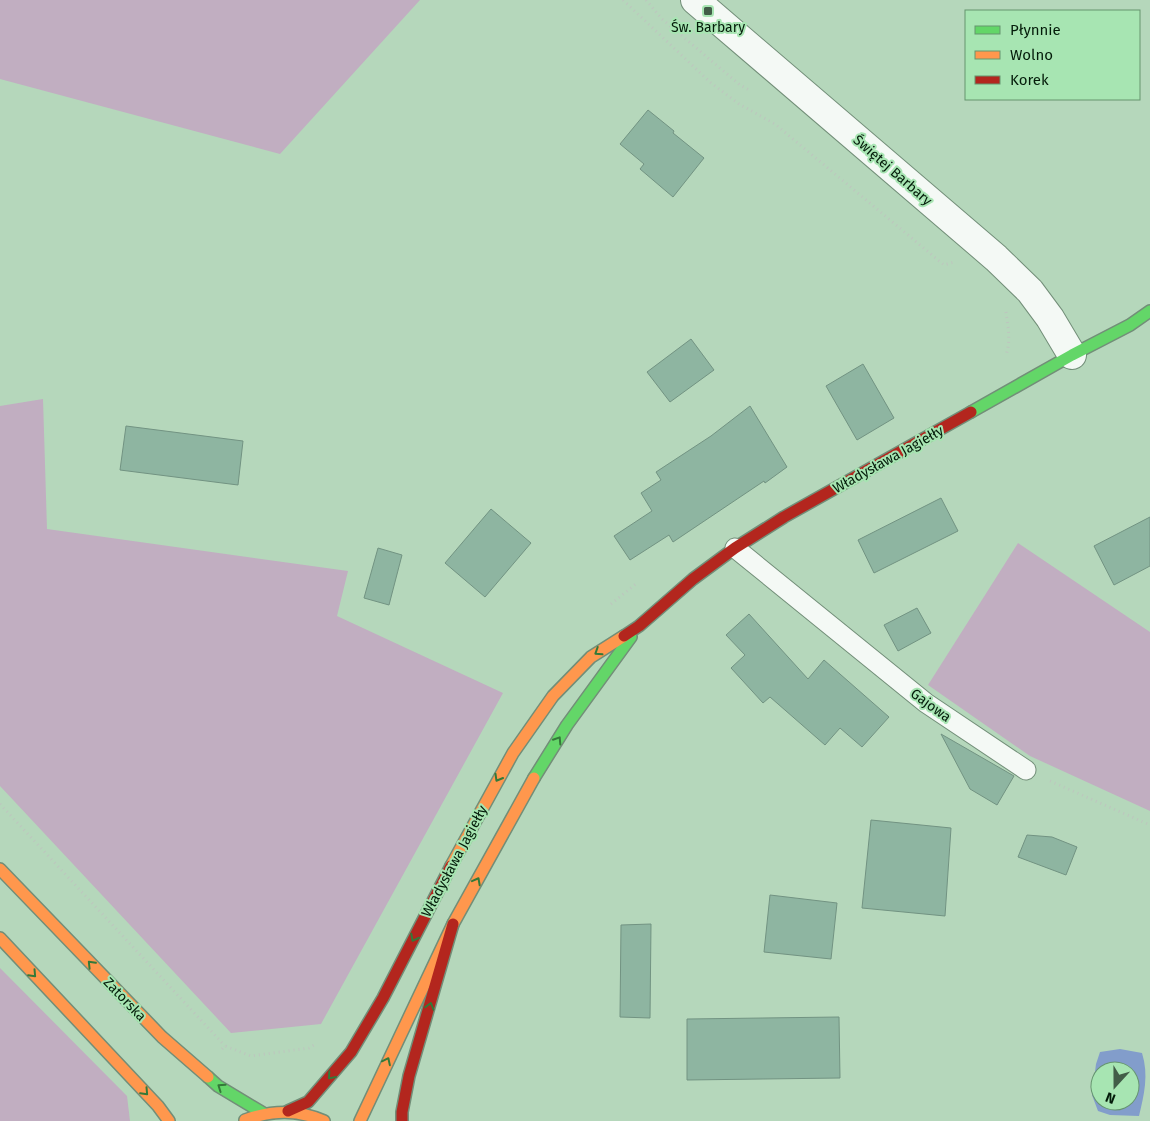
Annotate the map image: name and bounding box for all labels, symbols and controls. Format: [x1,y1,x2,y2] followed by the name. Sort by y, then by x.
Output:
[702,5,714,17] marker: Św. Barbary
[965,10,1140,100] legend
[671,18,745,36] place label: Św. Barbary
[1010,21,1061,39] text: Płynnie
[1010,46,1053,64] text: Wolno
[1010,71,1049,89] text: Korek
[850,131,936,209] street label: Świętej Barbary
[830,422,947,497] street label: Władysława Jagiełły
[595,646,604,655] one-way arrow
[907,685,954,726] street label: Gajowa
[551,737,561,746] one-way arrow
[495,773,505,782] one-way arrow
[418,802,491,920] street label: Władysława Jagiełły
[470,877,480,886] one-way arrow
[410,932,420,941] one-way arrow
[88,960,97,969] one-way arrow
[27,968,36,977] one-way arrow
[100,974,150,1025] street label: Zatorska
[424,1002,435,1010] one-way arrow
[381,1057,391,1066] one-way arrow
[1090,1061,1140,1111] north arrow
[327,1071,336,1080] one-way arrow
[217,1084,227,1093] one-way arrow
[139,1087,148,1096] one-way arrow
[1103,1088,1118,1107] text: N

